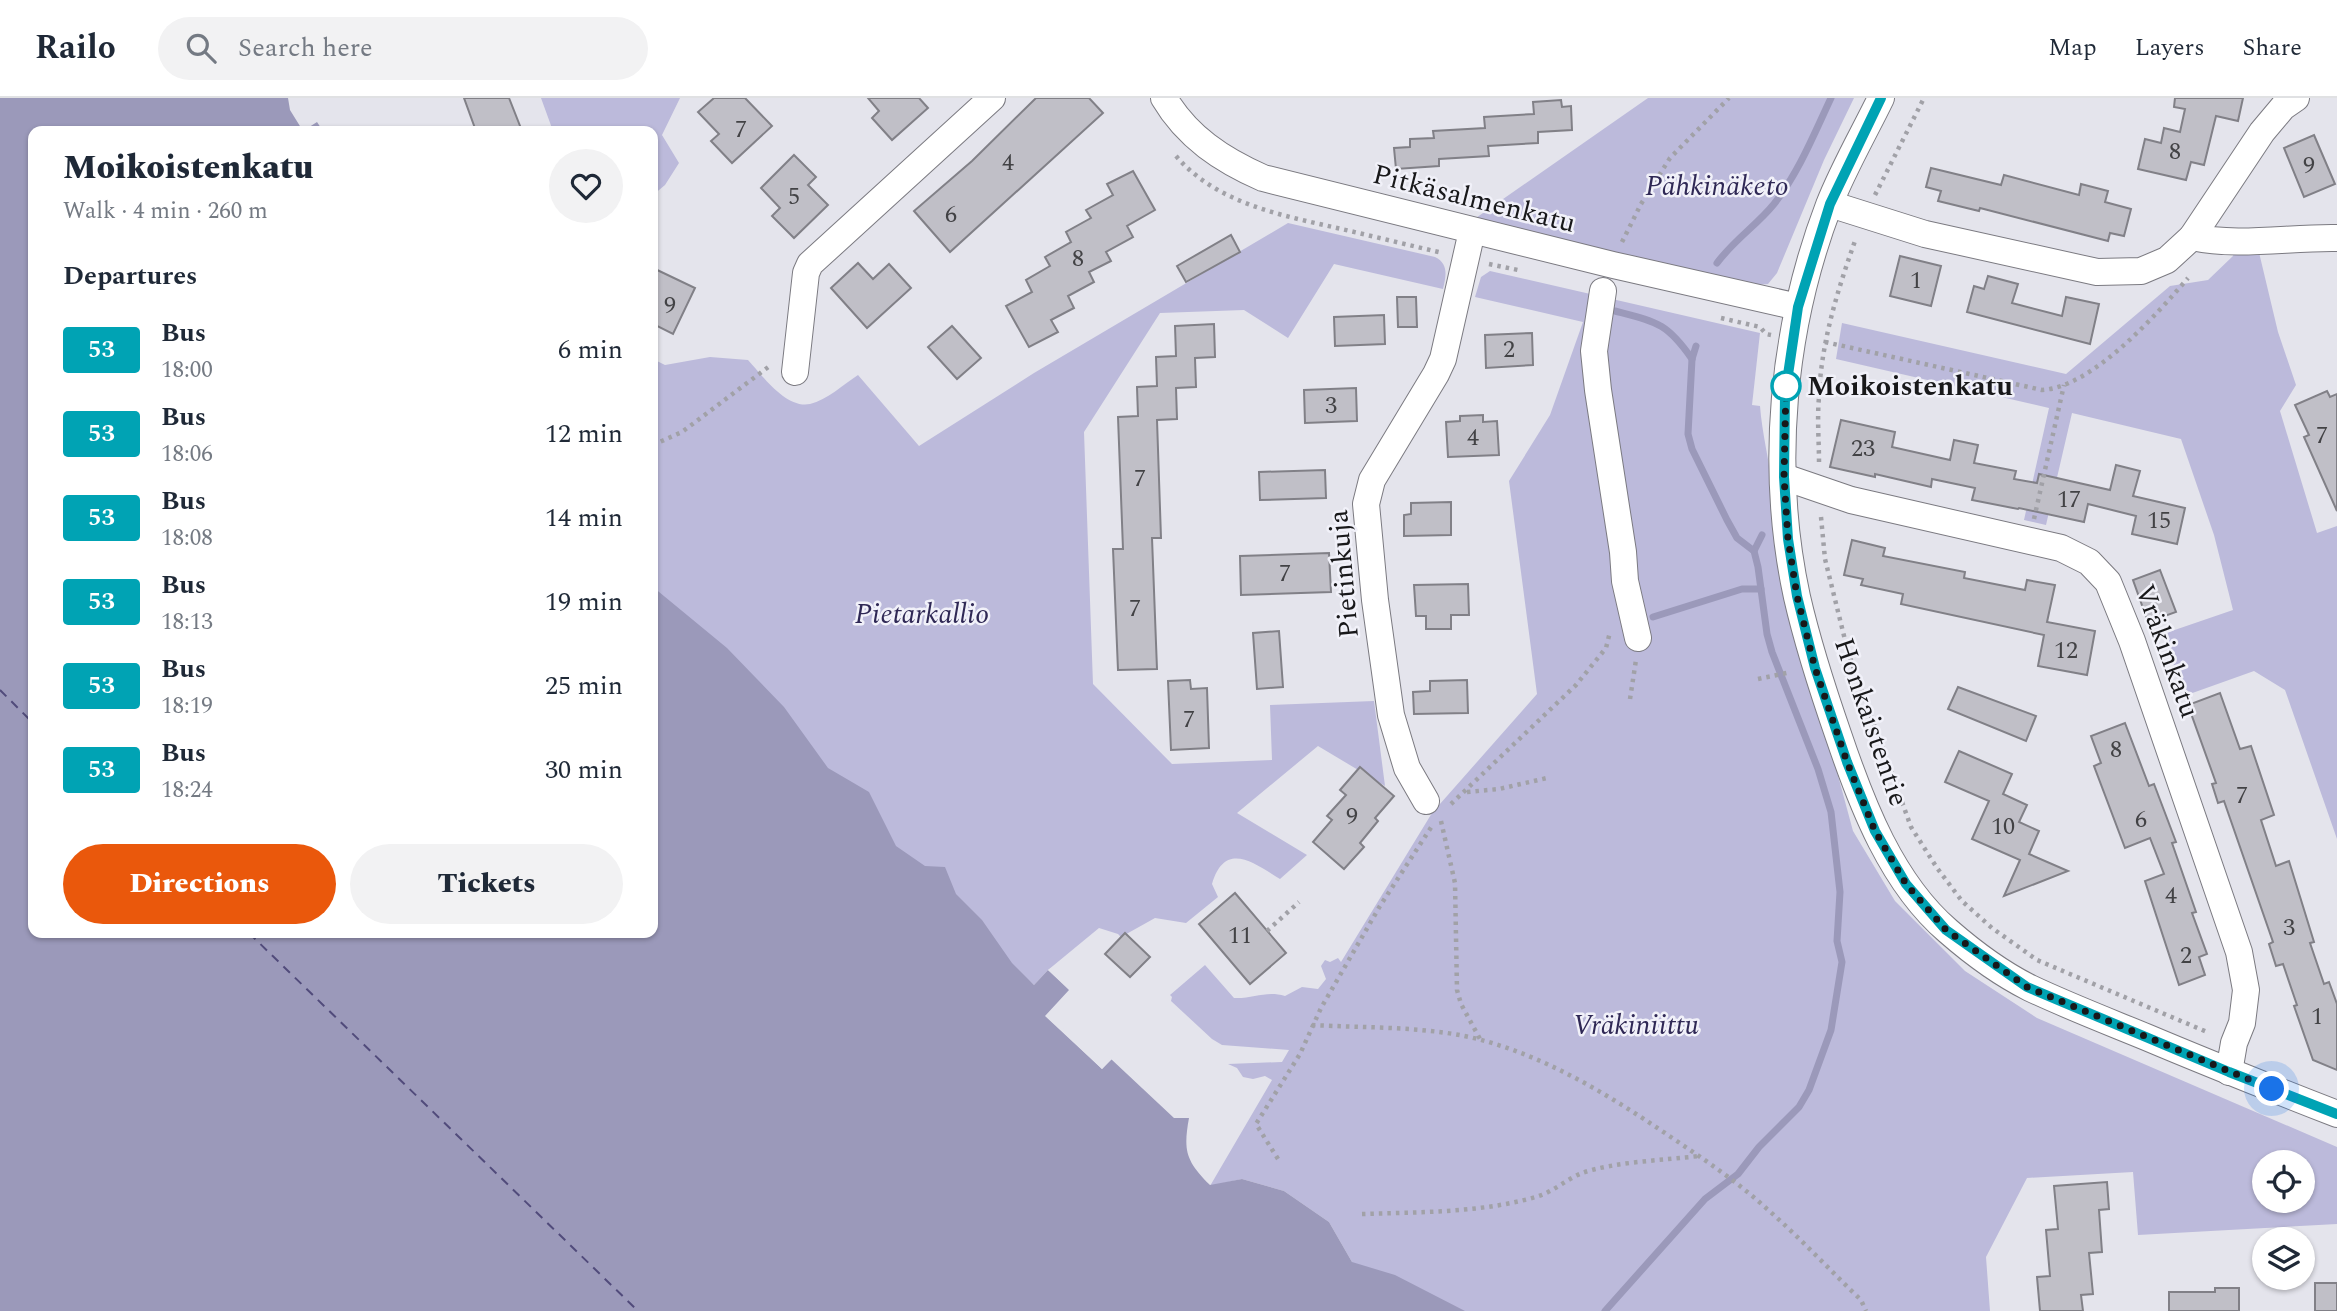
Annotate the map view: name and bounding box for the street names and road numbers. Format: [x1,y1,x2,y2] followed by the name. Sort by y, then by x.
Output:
[1368,153,1580,245] street label: Pitkäsalmenkatu
[1317,508,1371,640] street label: Pietinkuja
[2123,578,2211,724] street label: Vräkinkatu
[1822,632,1920,812] street label: Honkaistentie

